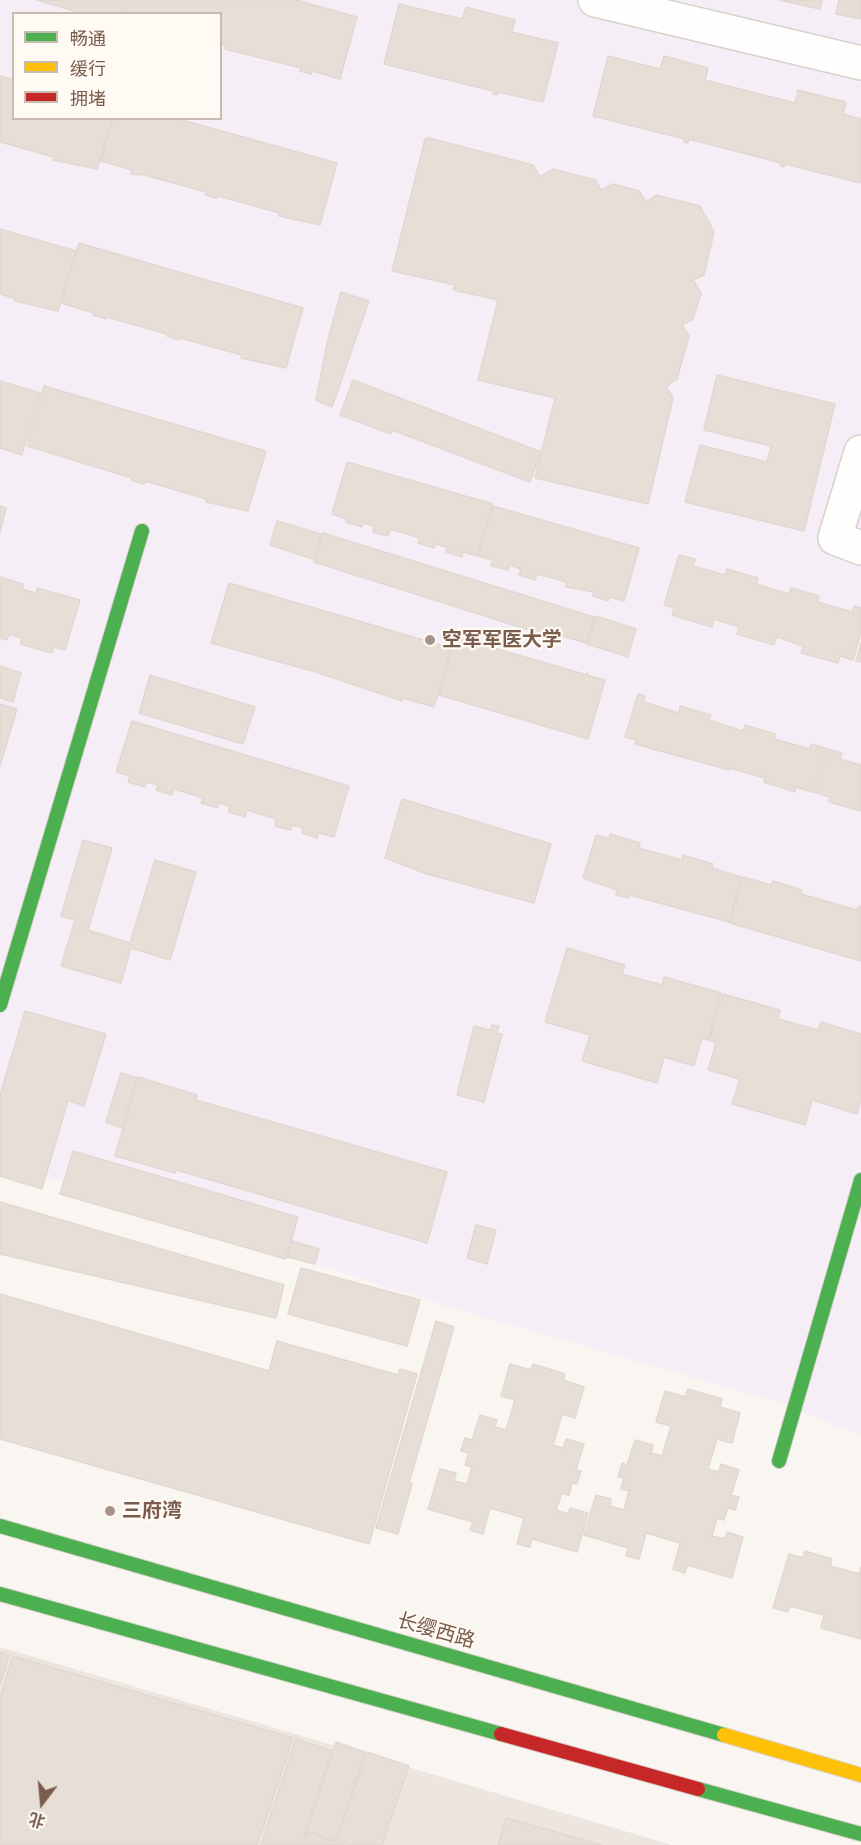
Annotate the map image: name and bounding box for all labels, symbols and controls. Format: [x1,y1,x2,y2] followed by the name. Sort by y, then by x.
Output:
[12,12,222,120] legend
[70,27,106,50] text: 畅通
[70,57,106,80] text: 缓行
[70,87,106,110] text: 拥堵
[442,628,562,652] place label: 空军军医大学
[423,633,437,647] marker: 空军军医大学
[122,1499,182,1523] place label: 三府湾
[103,1504,117,1518] marker: 三府湾
[394,1608,478,1654] street label: 长缨西路
[12,1773,72,1833] north arrow
[27,1808,48,1832] text: 北

